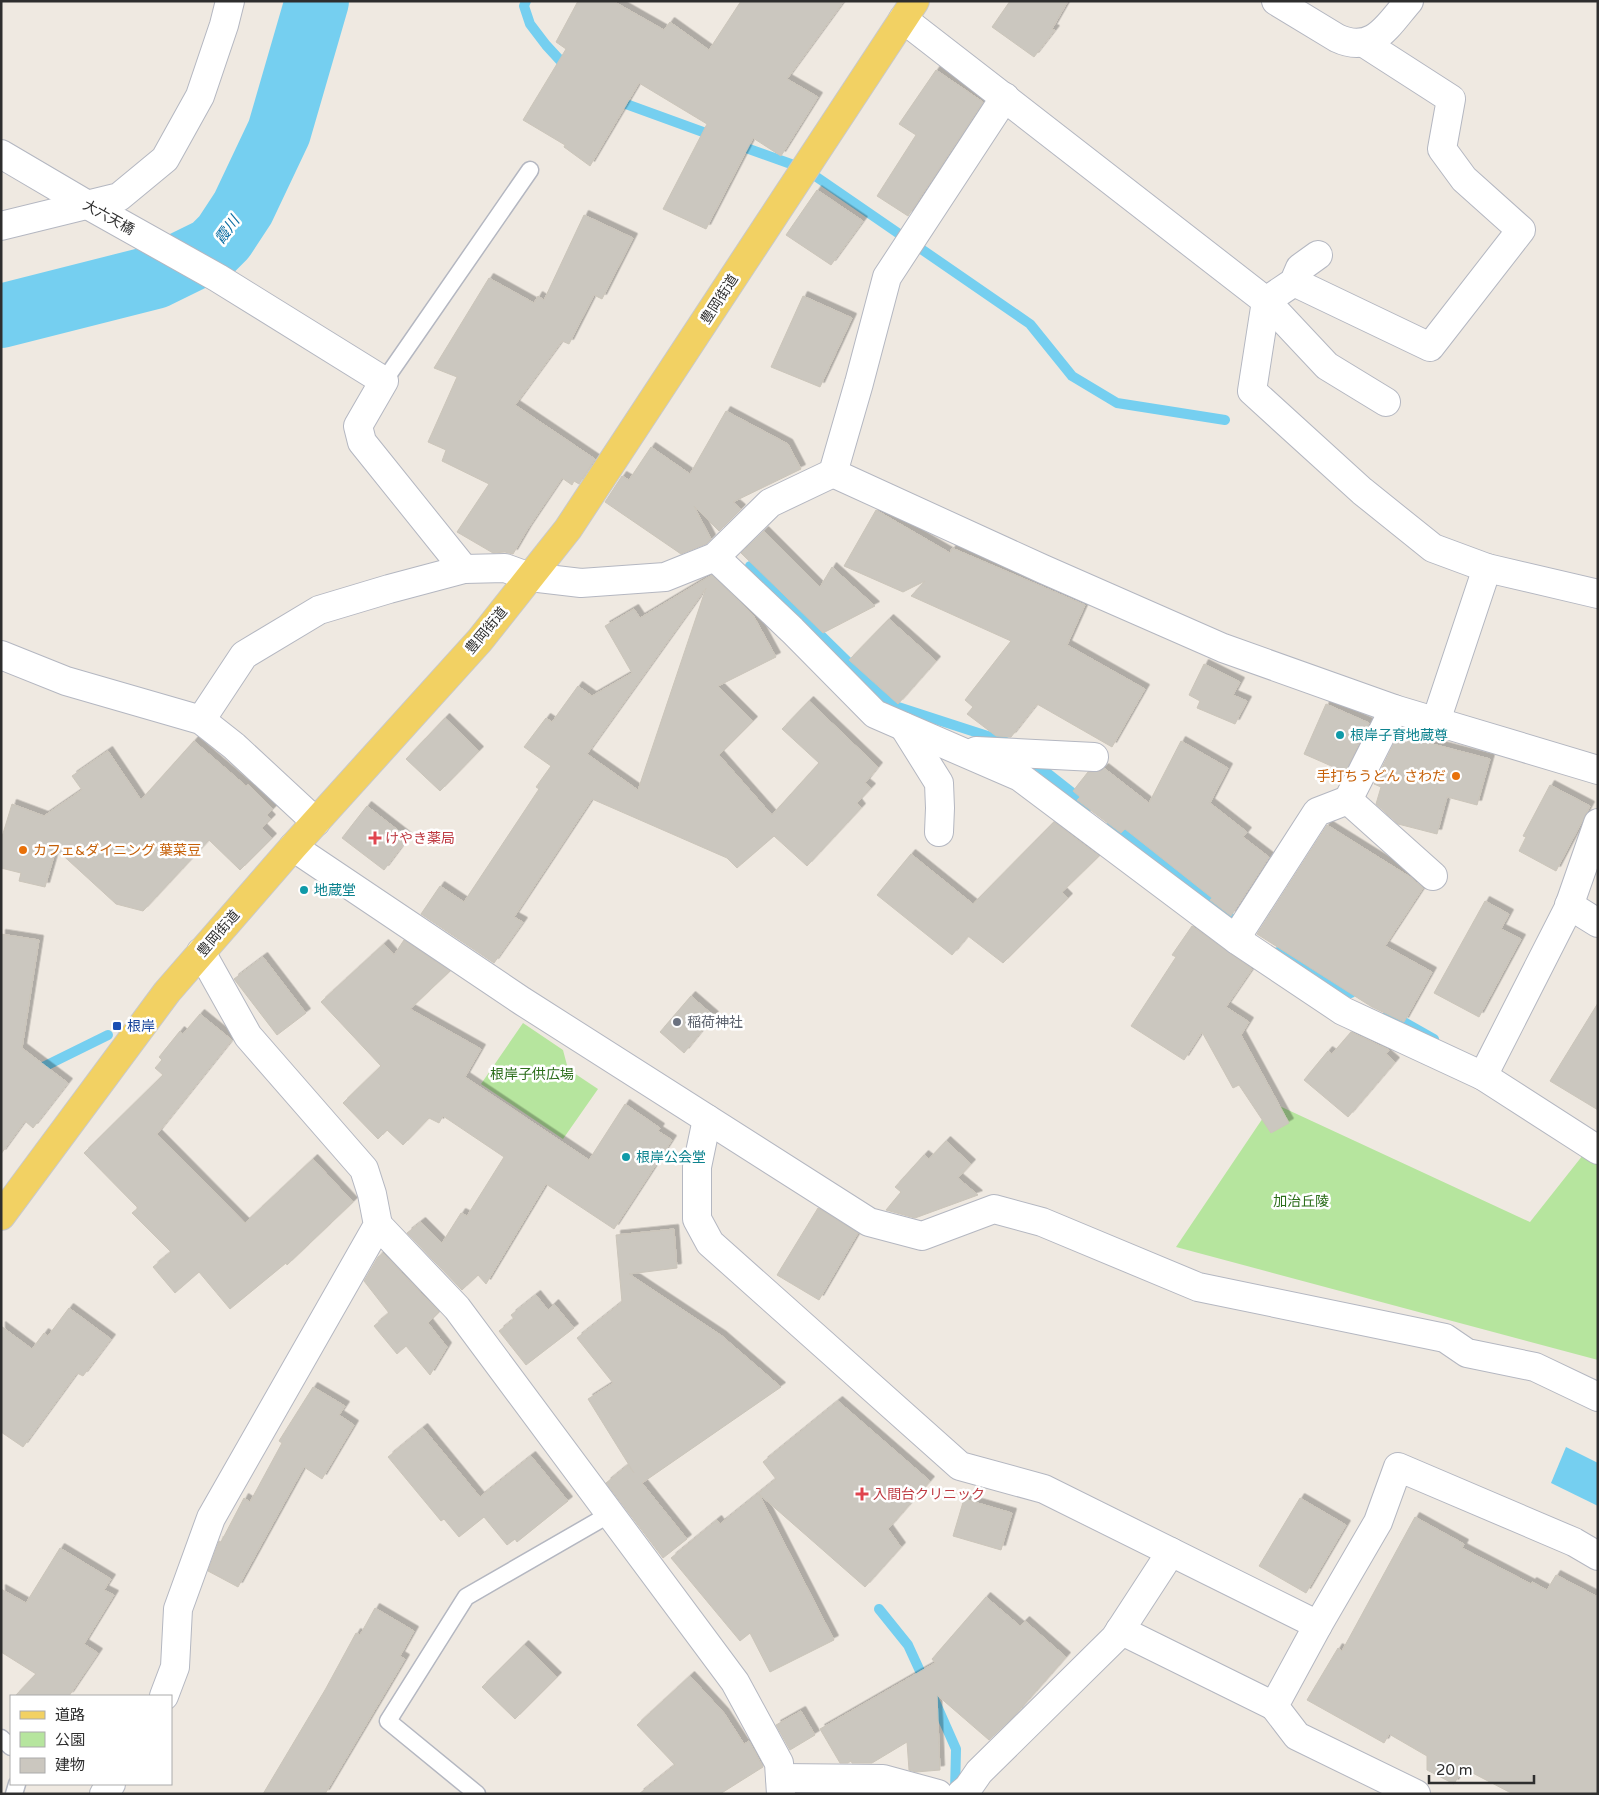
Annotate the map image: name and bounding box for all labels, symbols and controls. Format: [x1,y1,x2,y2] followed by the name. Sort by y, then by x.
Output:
[80,196,137,238] street label: 大六天橋
[211,211,244,247] water label: 霞川
[697,271,742,327] street label: 豊岡街道
[462,603,511,657] street label: 豊岡街道
[1350,727,1448,744] place label: 根岸子育地蔵尊
[1334,729,1346,741] marker: 根岸子育地蔵尊
[1316,768,1446,785] place label: 手打ちうどん さわだ
[1450,770,1462,782] marker: 手打ちうどん さわだ
[385,830,455,847] place label: けやき薬局
[369,832,381,844] marker: けやき薬局
[33,842,201,859] place label: カフェ&ダイニング 葉菜豆
[17,844,29,856] marker: カフェ&ダイニング 葉菜豆
[314,882,356,899] place label: 地蔵堂
[298,884,310,896] marker: 地蔵堂
[194,907,243,960] street label: 豊岡街道
[687,1014,743,1031] place label: 稲荷神社
[671,1016,683,1028] marker: 稲荷神社
[127,1018,155,1035] place label: 根岸
[111,1020,123,1032] marker: 根岸
[490,1066,574,1083] park label: 根岸子供広場
[636,1149,706,1166] place label: 根岸公会堂
[620,1151,632,1163] marker: 根岸公会堂
[1273,1193,1329,1210] park label: 加治丘陵
[873,1486,985,1503] place label: 入間台クリニック
[855,1487,869,1501] marker: 入間台クリニック
[10,1695,172,1785] legend
[55,1706,85,1724] text: 道路
[55,1731,85,1749] text: 公園
[1429,1752,1534,1784] scale bar
[55,1756,85,1774] text: 建物
[1436,1761,1473,1779] text: 20 m

